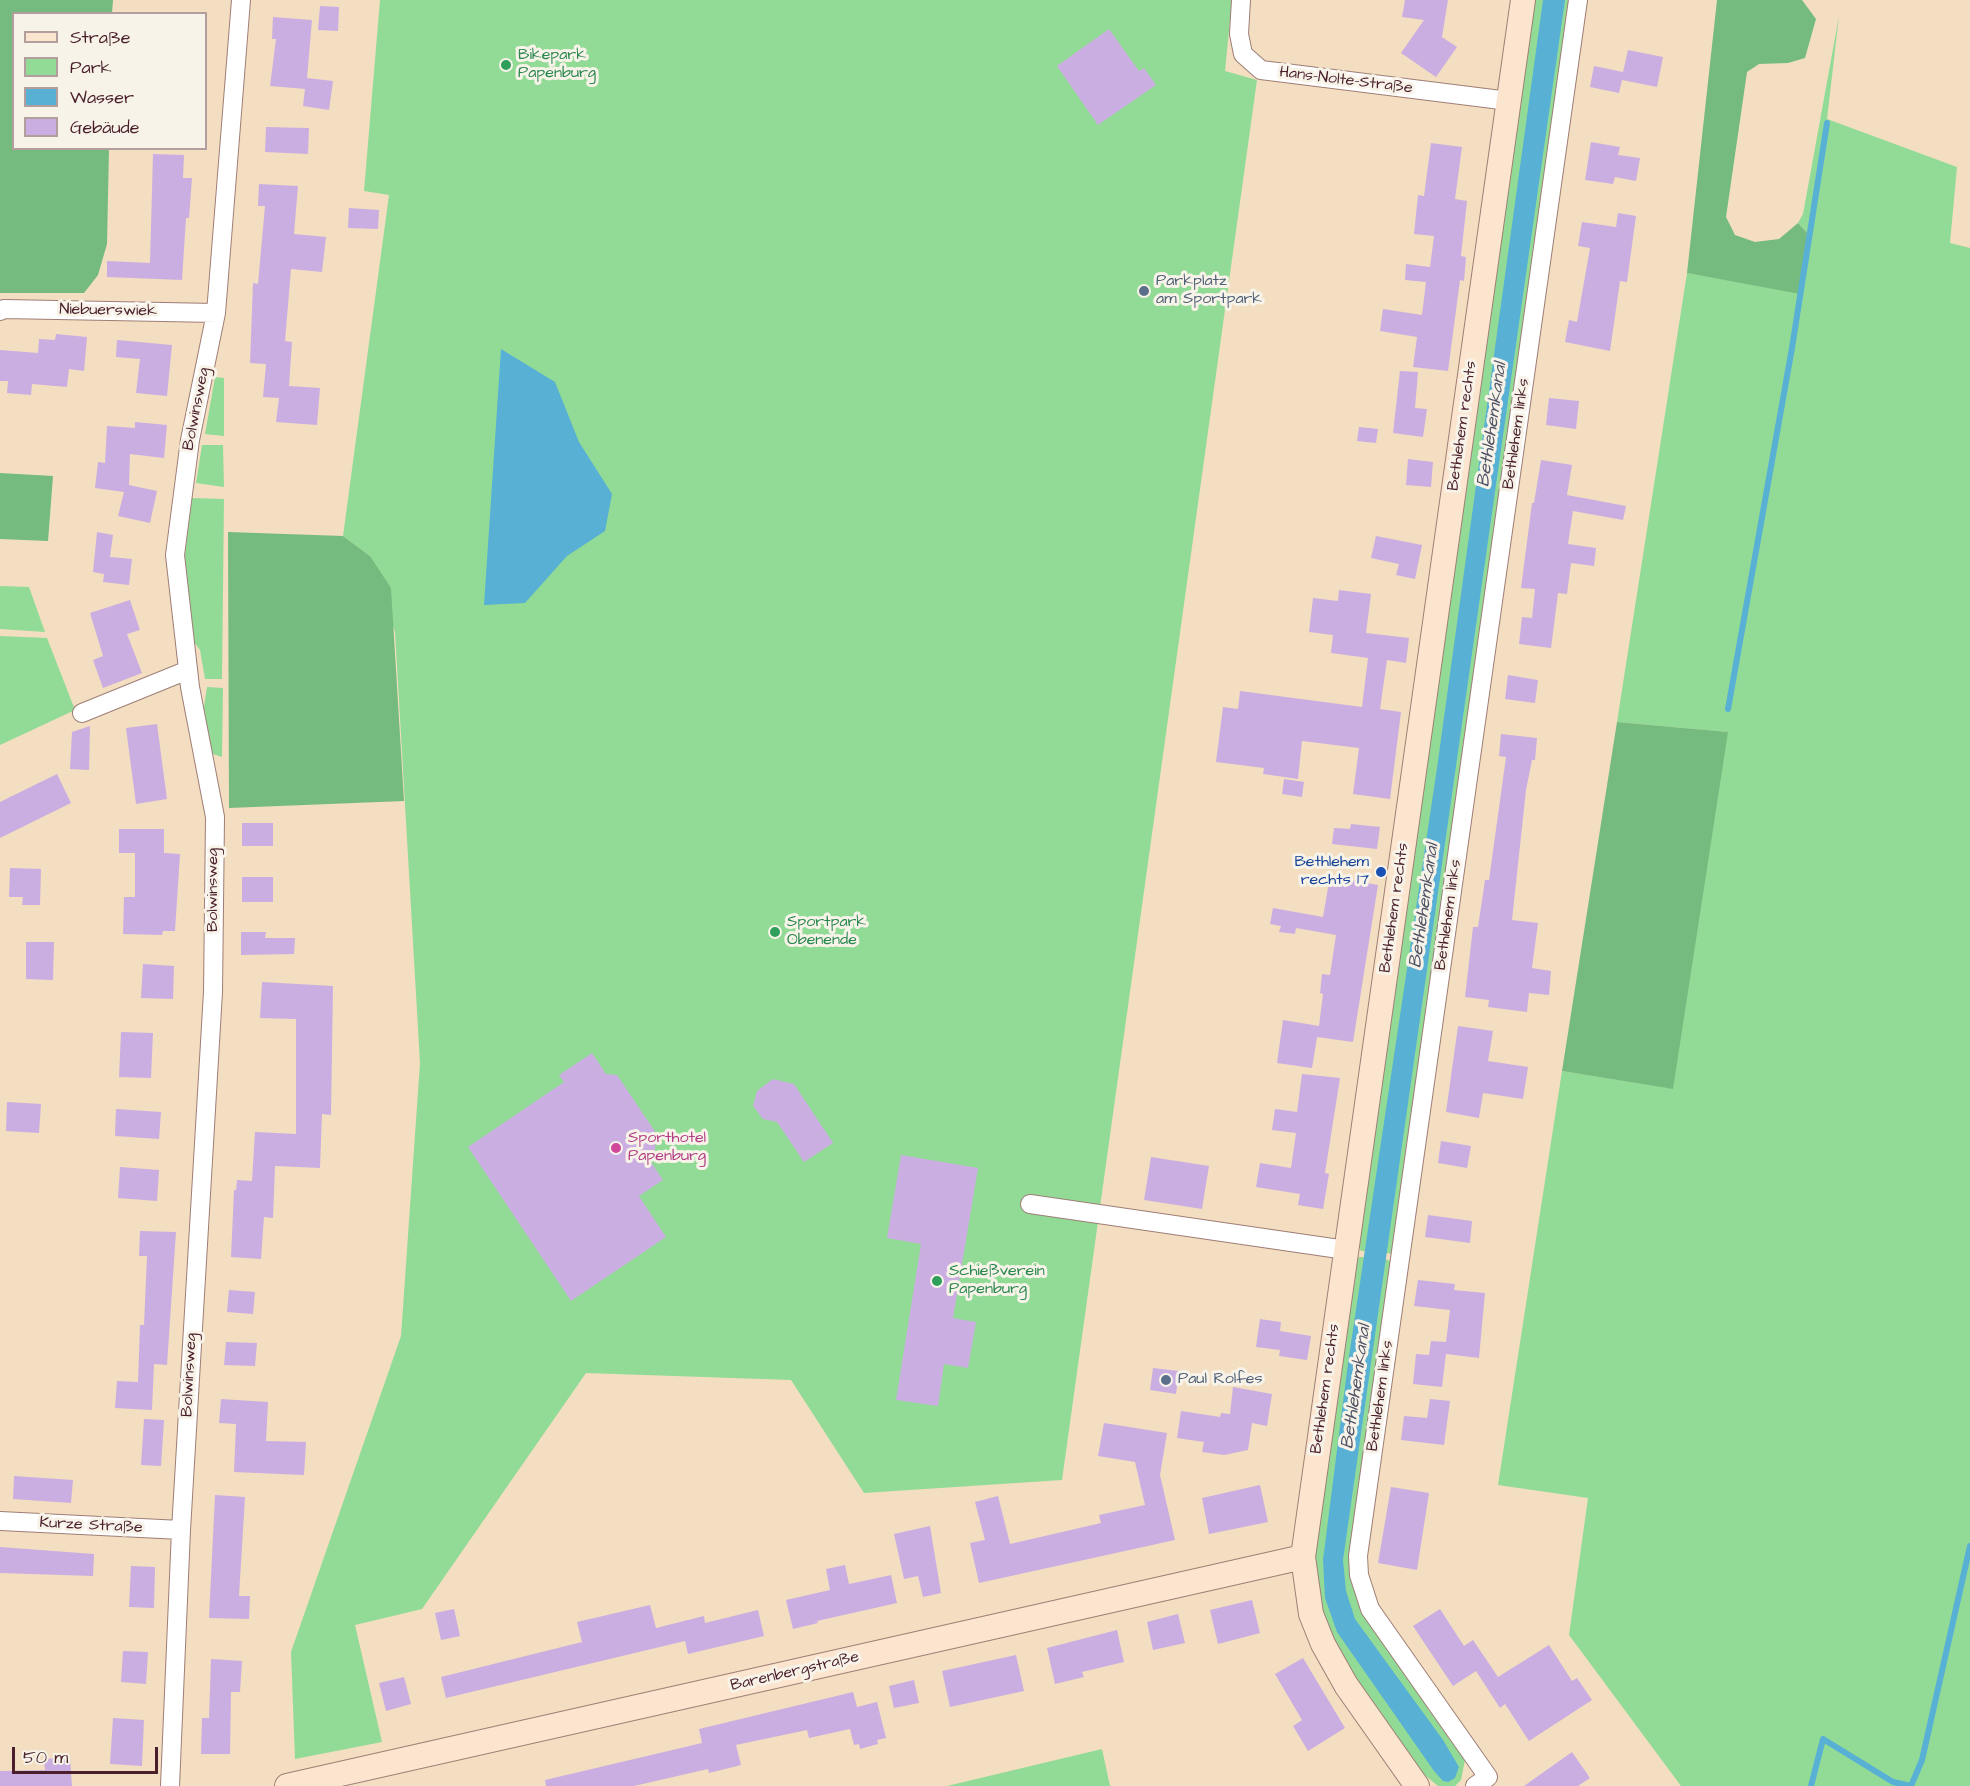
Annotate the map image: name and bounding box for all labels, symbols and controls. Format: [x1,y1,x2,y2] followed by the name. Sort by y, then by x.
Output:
[12,12,207,150] legend
[70,25,130,50] text: Straße
[518,46,596,84] place label: Bikepark Papenburg
[70,55,112,80] text: Park
[499,58,513,72] marker: Bikepark Papenburg
[1278,63,1414,99] street label: Hans-Nolte-Straße
[70,85,134,110] text: Wasser
[70,115,140,140] text: Gebäude
[1156,272,1262,310] place label: Parkplatz am Sportpark
[1137,284,1151,298] marker: Parkplatz am Sportpark
[59,301,157,321] street label: Niebuerswiek
[1444,360,1482,492] street label: Bethlehem rechts
[1474,362,1512,488] water label: Bethlehemkanal
[180,366,214,452] street label: Bolwinsweg
[1500,377,1534,491] street label: Bethlehem links
[1376,842,1414,974] street label: Bethlehem rechts
[1406,843,1444,969] water label: Bethlehemkanal
[204,848,224,932] street label: Bolwinsweg
[1294,853,1369,891] place label: Bethlehem rechts 17
[1432,858,1466,972] street label: Bethlehem links
[1374,865,1388,879] marker: Bethlehem rechts 17
[787,913,866,951] place label: Sportpark Obenende
[768,925,782,939] marker: Sportpark Obenende
[628,1129,706,1167] place label: Sporthotel Papenburg
[609,1141,623,1155] marker: Sporthotel Papenburg
[949,1262,1045,1300] place label: Schießverein Papenburg
[930,1274,944,1288] marker: Schießverein Papenburg
[1307,1323,1345,1455] street label: Bethlehem rechts
[1338,1324,1376,1450] water label: Bethlehemkanal
[178,1332,202,1418] street label: Bolwinsweg
[1364,1339,1398,1453] street label: Bethlehem links
[1178,1370,1262,1390] place label: Paul Rolfes
[1159,1373,1173,1387] marker: Paul Rolfes
[39,1514,143,1538] street label: Kurze Straße
[729,1648,861,1696] street label: Barenbergstraße
[15,1735,160,1773] scale bar
[23,1745,68,1770] text: 50 m

